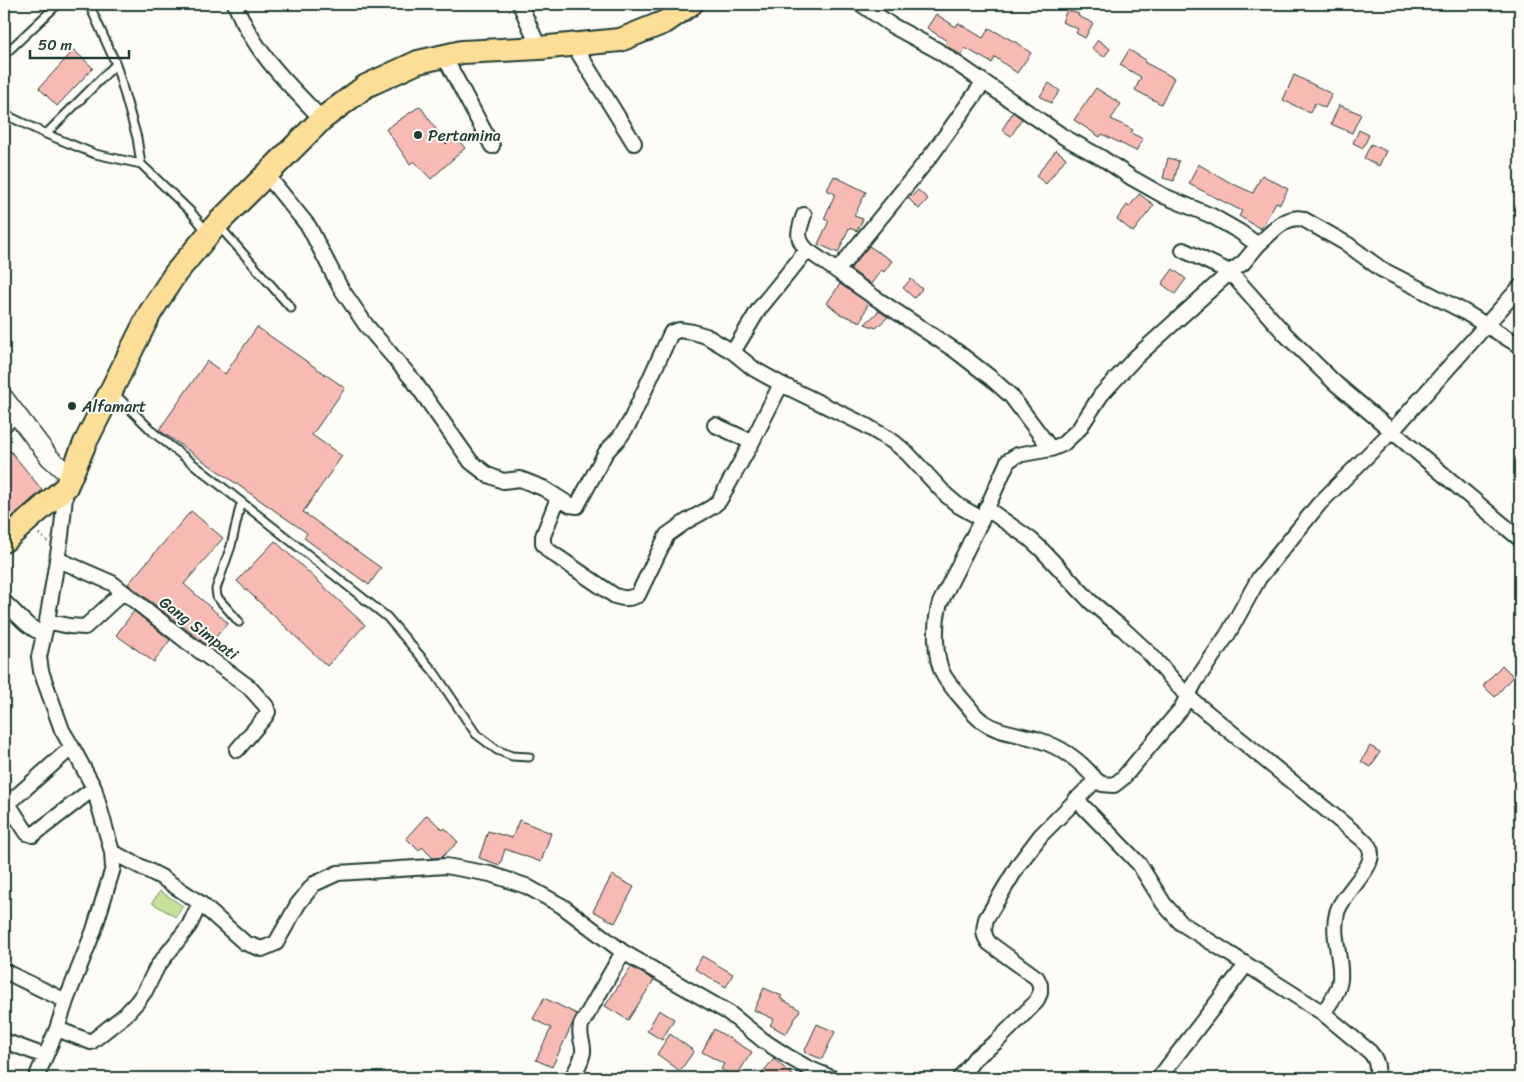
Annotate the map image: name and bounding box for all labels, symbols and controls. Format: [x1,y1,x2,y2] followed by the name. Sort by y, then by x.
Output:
[30,28,129,60] scale bar
[38,32,73,58] text: 50 m
[428,121,501,150] place label: Pertamina
[412,129,424,141] marker: Pertamina
[81,392,146,421] place label: Alfamart
[66,400,78,412] marker: Alfamart
[153,588,246,668] street label: Gang Simpati

